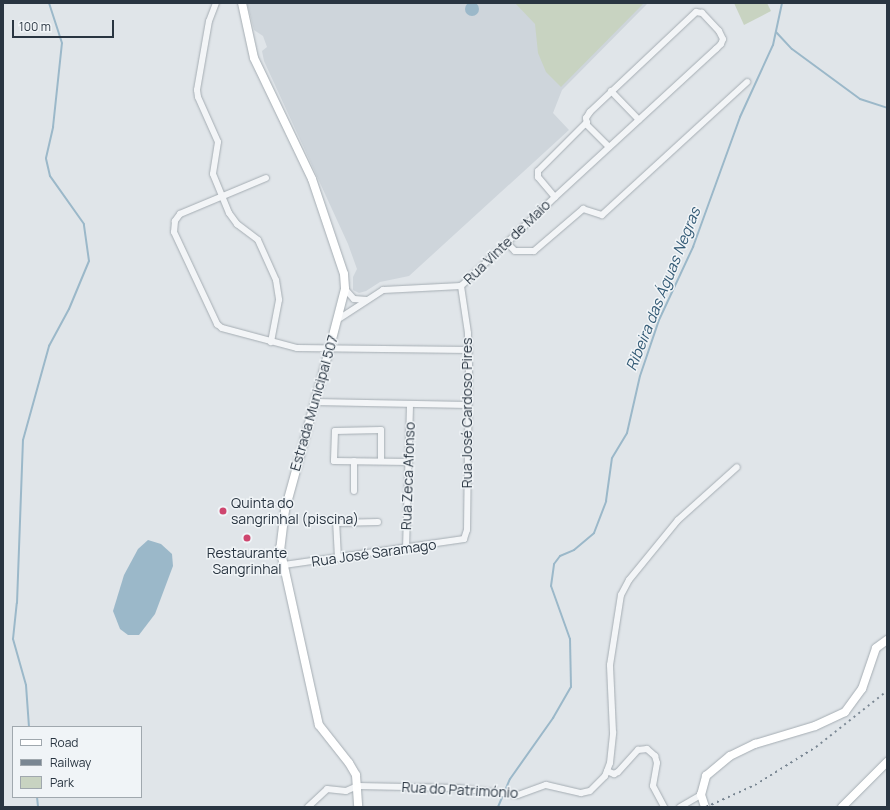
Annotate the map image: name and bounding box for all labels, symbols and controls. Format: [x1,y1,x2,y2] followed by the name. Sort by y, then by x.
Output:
[14,12,116,38] scale bar
[19,18,51,35] text: 100 m
[460,196,554,288] street label: Rua Vinte de Maio
[622,205,704,373] water label: Ribeira das Águas Negras
[287,333,341,473] street label: Estrada Municipal 507
[459,338,475,488] street label: Rua José Cardoso Pires
[398,422,418,530] street label: Rua Zeca Afonso
[231,495,359,528] place label: Quinta do sangrinhal (piscina)
[218,506,228,516] marker: Quinta do sangrinhal (piscina)
[242,533,252,543] marker: Restaurante Sangrinhal
[310,536,438,570] street label: Rua José Saramago
[207,545,287,578] place label: Restaurante Sangrinhal
[12,726,142,798] legend
[50,734,78,751] text: Road
[50,754,91,771] text: Railway
[50,774,74,791] text: Park
[401,779,519,801] street label: Rua do Património

